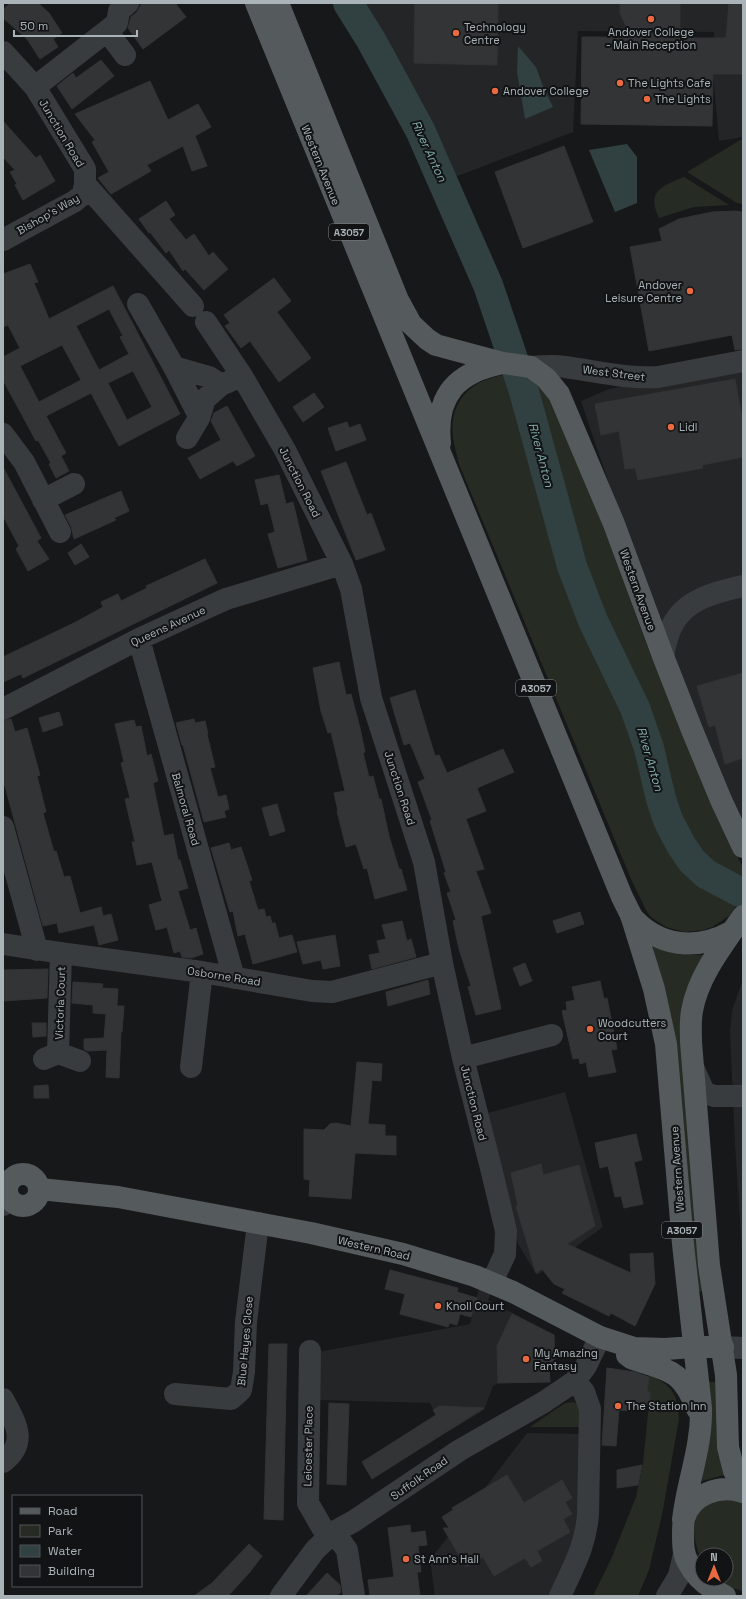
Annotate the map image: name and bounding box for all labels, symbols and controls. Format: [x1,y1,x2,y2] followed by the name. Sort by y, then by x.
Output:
[14,12,137,38] scale bar
[646,14,656,24] marker: Andover College - Main Reception
[20,18,48,34] text: 50 m
[464,20,526,47] place label: Technology Centre
[606,25,696,52] place label: Andover College - Main Reception
[451,28,461,38] marker: Technology Centre
[628,76,711,90] place label: The Lights Cafe
[615,78,625,88] marker: The Lights Cafe
[503,84,589,98] place label: Andover College
[490,86,500,96] marker: Andover College
[655,92,711,106] place label: The Lights
[642,94,652,104] marker: The Lights
[36,96,88,170] street label: Junction Road
[408,118,450,185] water label: River Anton
[299,123,343,207] street label: Western Avenue
[14,191,82,237] street label: Bishop's Way
[329,224,369,240] road number: A3057
[605,278,682,305] place label: Andover Leisure Centre
[685,286,695,296] marker: Andover Leisure Centre
[582,362,646,384] street label: West Street
[679,420,697,434] place label: Lidl
[525,421,557,490] water label: River Anton
[666,422,676,432] marker: Lidl
[276,444,324,520] street label: Junction Road
[617,547,659,633] street label: Western Avenue
[128,603,208,649] street label: Queens Avenue
[516,680,556,696] road number: A3057
[633,725,667,794] water label: River Anton
[381,749,419,827] street label: Junction Road
[169,771,203,847] street label: Balmoral Road
[186,963,262,989] street label: Osborne Road
[52,966,68,1040] street label: Victoria Court
[598,1016,667,1043] place label: Woodcutters Court
[585,1024,595,1034] marker: Woodcutters Court
[458,1064,490,1142] street label: Junction Road
[667,1126,687,1212] street label: Western Avenue
[662,1222,702,1238] road number: A3057
[336,1233,412,1263] street label: Western Road
[234,1295,256,1387] street label: Blue Hayes Close
[446,1299,504,1313] place label: Knoll Court
[433,1301,443,1311] marker: Knoll Court
[534,1346,598,1373] place label: My Amazing Fantasy
[521,1354,531,1364] marker: My Amazing Fantasy
[626,1399,707,1413] place label: The Station Inn
[613,1401,623,1411] marker: The Station Inn
[300,1405,316,1487] street label: Leicester Place
[388,1453,450,1503] street label: Suffolk Road
[12,1495,142,1587] legend
[48,1503,77,1519] text: Road
[48,1523,73,1539] text: Park
[48,1543,82,1559] text: Water
[694,1547,734,1587] north arrow
[710,1550,718,1564] text: N
[414,1552,479,1566] place label: St Ann's Hall
[401,1554,411,1564] marker: St Ann's Hall
[48,1563,95,1579] text: Building

